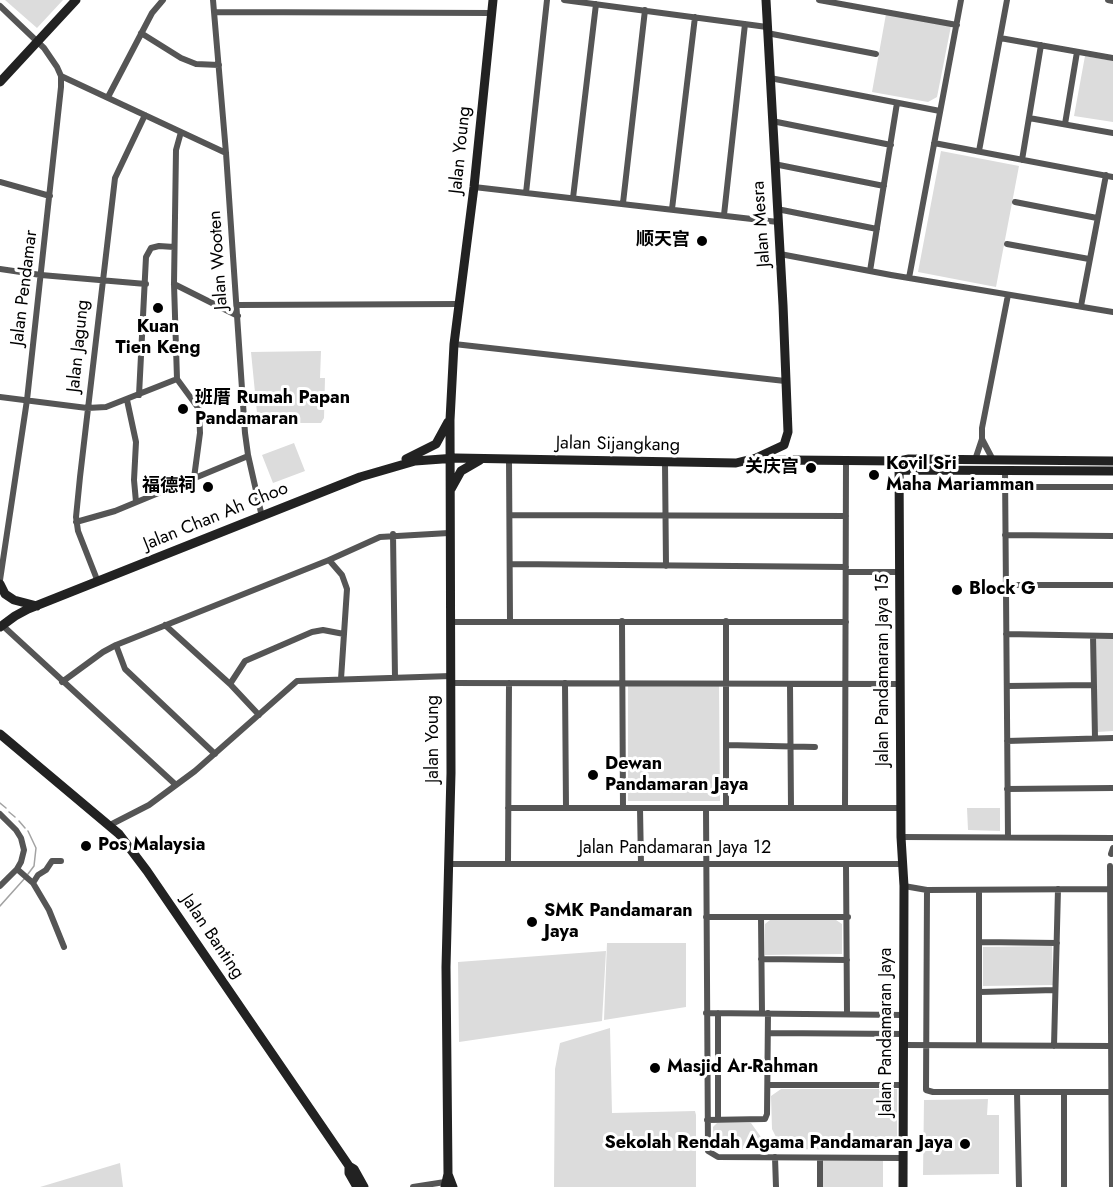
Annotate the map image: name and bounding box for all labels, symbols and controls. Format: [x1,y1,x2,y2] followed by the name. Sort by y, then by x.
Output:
[446,105,476,195] street label: Jalan Young
[748,180,776,268] street label: Jalan Mesra
[205,210,233,310] street label: Jalan Wooten
[7,229,43,347] street label: Jalan Pendamar
[636,230,690,252] place label: 顺天宫
[695,234,709,248] marker: 顺天宫
[63,299,95,393] street label: Jalan Jagung
[151,301,165,315] marker: Kuan Tien Keng
[116,317,200,360] place label: Kuan Tien Keng
[195,388,350,430] place label: 班厝 Rumah Papan Pandamaran
[176,402,190,416] marker: 班厝 Rumah Papan Pandamaran
[556,433,680,457] street label: Jalan Sijangkang
[886,454,1034,496] place label: Kovil Sri Maha Mariamman
[745,457,799,479] place label: 关庆宫
[804,461,818,475] marker: 关庆宫
[867,468,881,482] marker: Kovil Sri Maha Mariamman
[142,476,196,498] place label: 福德祠
[141,478,291,556] street label: Jalan Chan Ah Choo
[201,480,215,494] marker: 福德祠
[873,574,895,766] street label: Jalan Pandamaran Jaya 15
[969,579,1036,601] place label: Block G
[950,583,964,597] marker: Block G
[423,695,445,783] street label: Jalan Young
[605,754,748,796] place label: Dewan Pandamaran Jaya
[586,768,600,782] marker: Dewan Pandamaran Jaya
[98,835,205,857] place label: Pos Malaysia
[579,838,771,860] street label: Jalan Pandamaran Jaya 12
[79,839,93,853] marker: Pos Malaysia
[176,891,248,983] street label: Jalan Banting
[544,901,693,944] place label: SMK Pandamaran Jaya
[525,915,539,929] marker: SMK Pandamaran Jaya
[876,948,898,1116] street label: Jalan Pandamaran Jaya
[667,1057,818,1079] place label: Masjid Ar-Rahman
[648,1061,662,1075] marker: Masjid Ar-Rahman
[604,1133,953,1155] place label: Sekolah Rendah Agama Pandamaran Jaya
[958,1137,972,1151] marker: Sekolah Rendah Agama Pandamaran Jaya

